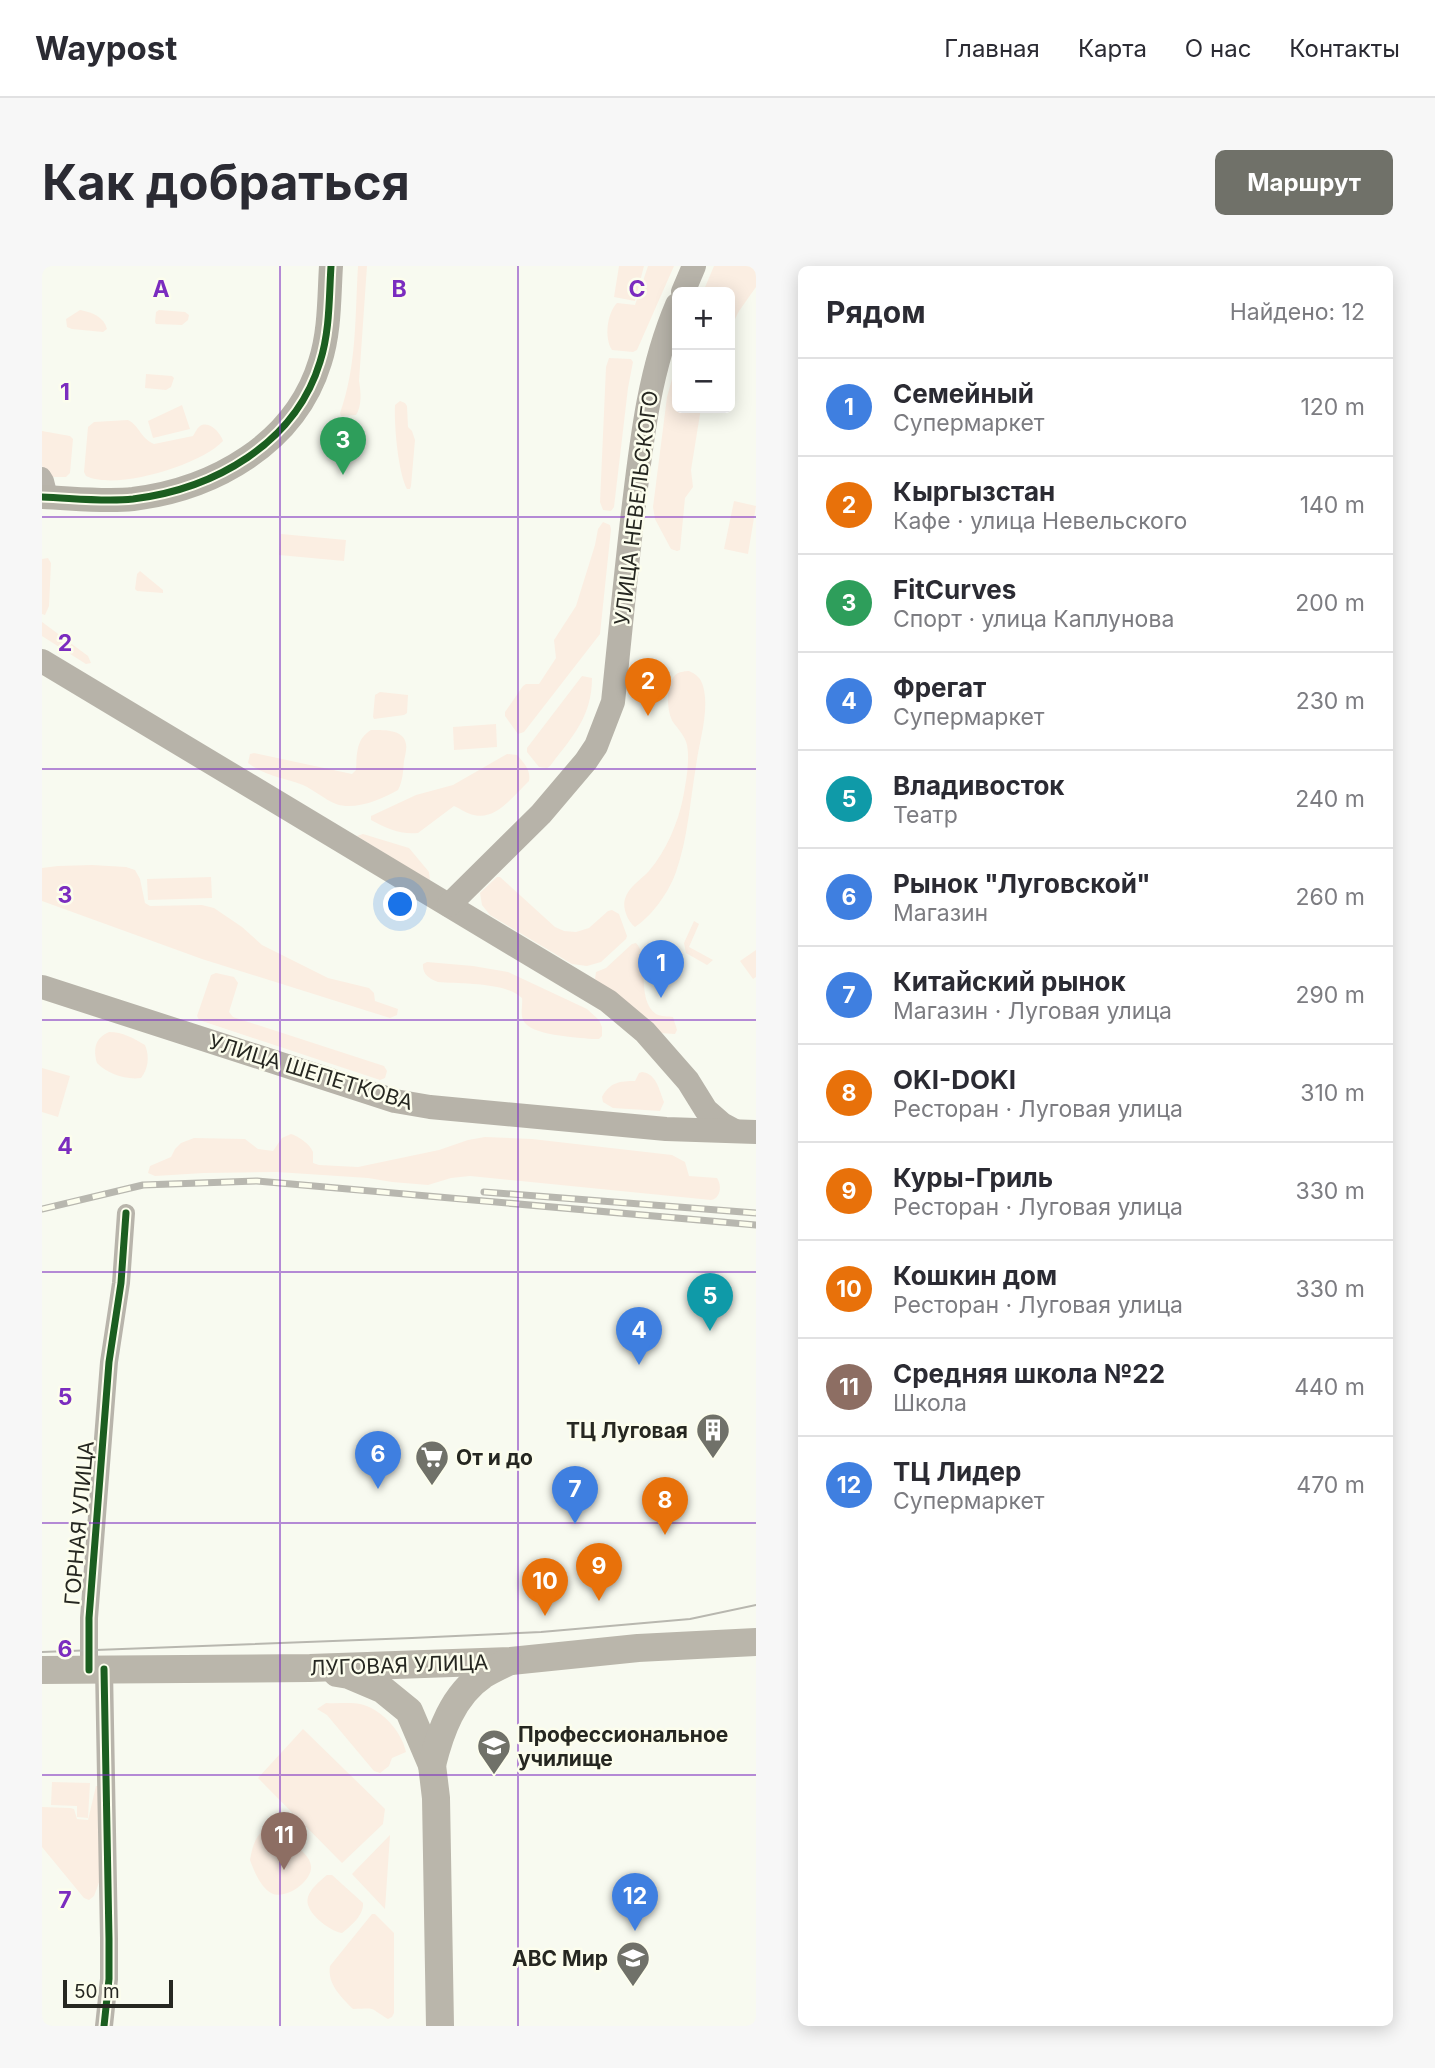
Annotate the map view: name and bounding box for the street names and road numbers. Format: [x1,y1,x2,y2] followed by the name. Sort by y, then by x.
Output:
[609,389,663,627] street label: УЛИЦА НЕВЕЛЬСКОГО
[206,1029,416,1115] street label: УЛИЦА ШЕПЕТКОВА
[59,1440,99,1606] street label: ГОРНАЯ УЛИЦА
[309,1649,489,1681] street label: ЛУГОВАЯ УЛИЦА

